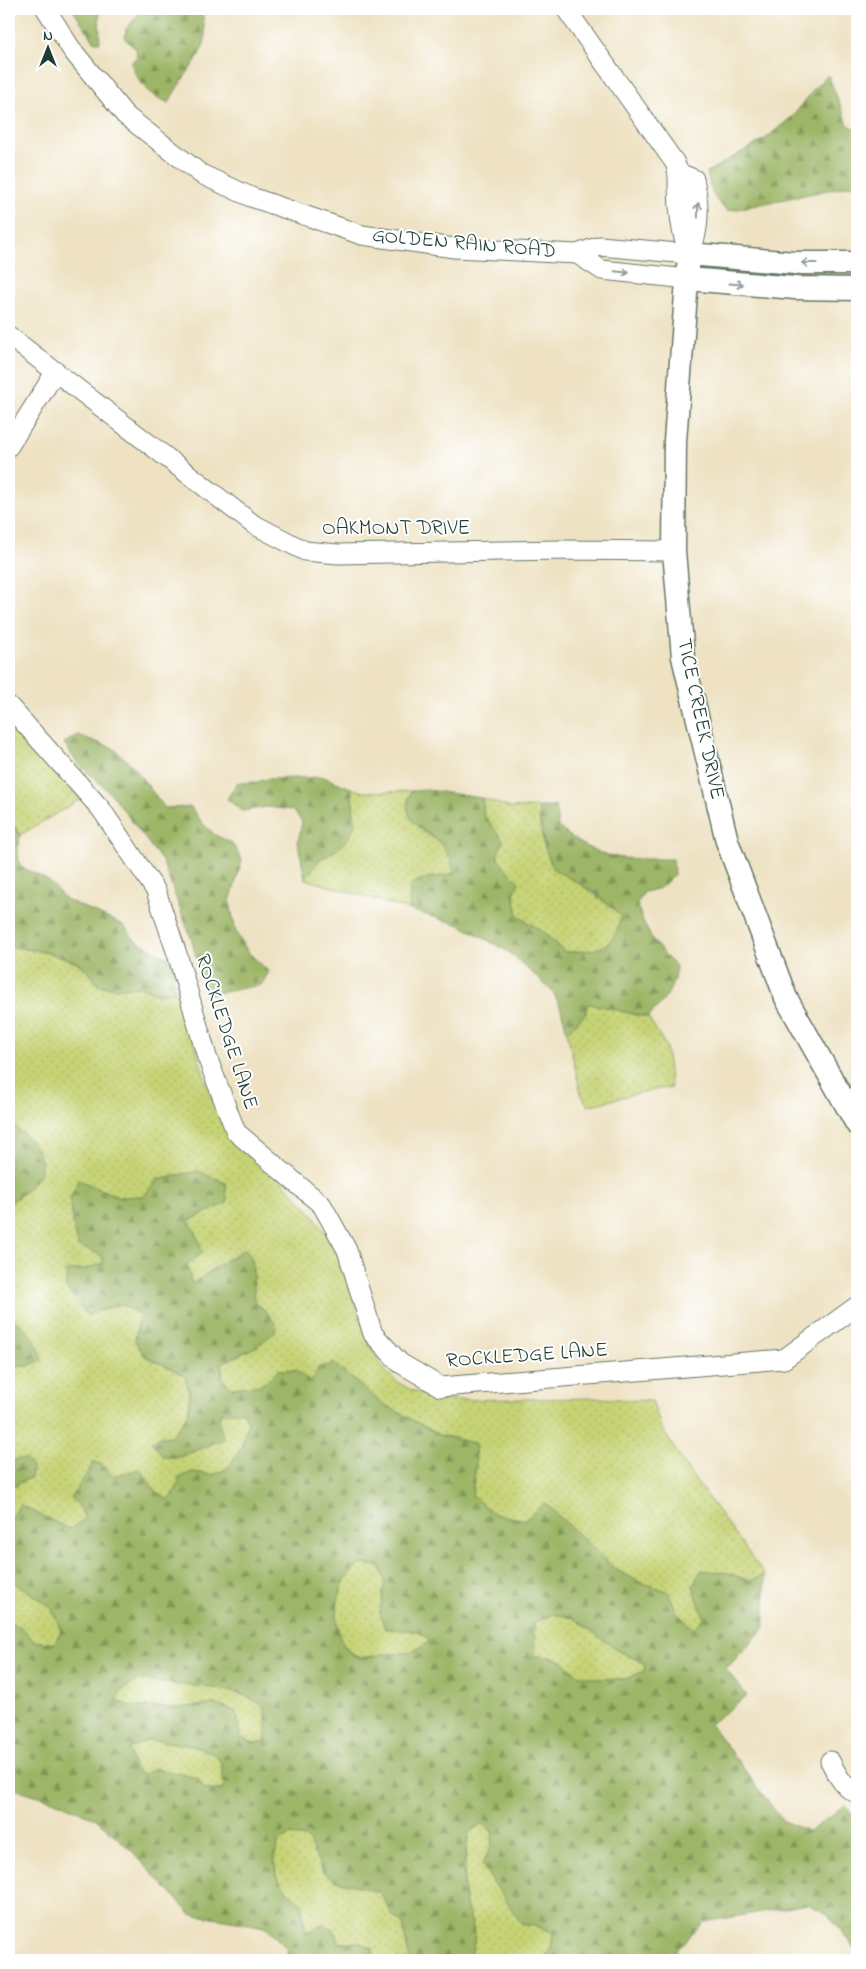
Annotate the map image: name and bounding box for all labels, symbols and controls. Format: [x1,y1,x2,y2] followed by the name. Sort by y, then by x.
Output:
[22,22,72,72] north arrow
[43,26,53,47] text: N
[693,202,703,218] one-way arrow
[371,221,557,267] street label: GOLDEN RAIN ROAD
[801,258,817,268] one-way arrow
[613,267,629,277] one-way arrow
[728,280,744,289] one-way arrow
[322,514,470,544] street label: OAKMONT DRIVE
[668,636,732,802] street label: TICE CREEK DRIVE
[187,950,265,1114] street label: ROCKLEDGE LANE
[445,1335,609,1377] street label: ROCKLEDGE LANE

